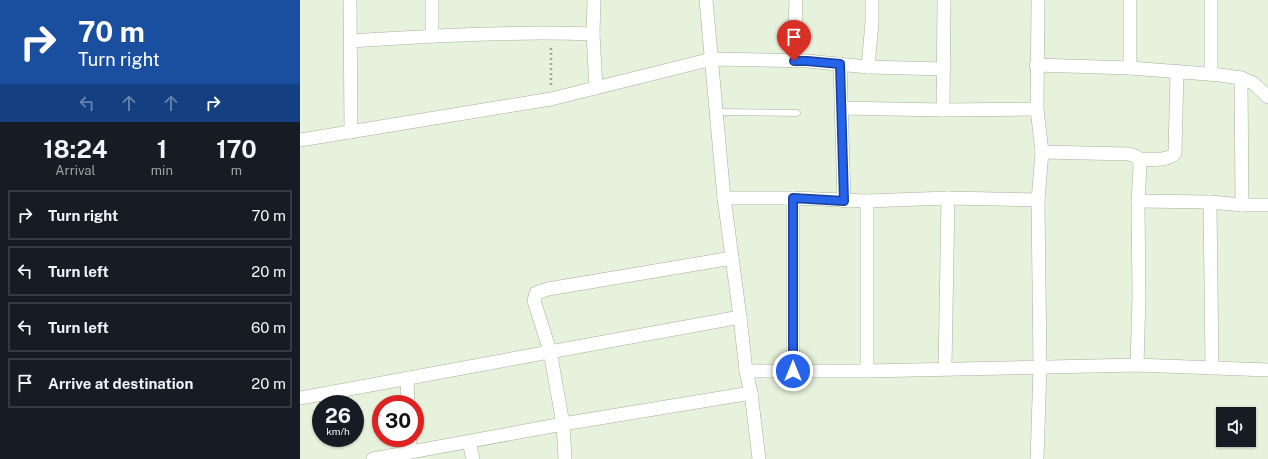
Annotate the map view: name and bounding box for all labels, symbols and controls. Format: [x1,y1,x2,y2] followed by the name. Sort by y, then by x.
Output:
[78,15,145,48] text: 70 m
[12,16,64,68] icon: right
[777,20,811,61] pin
[783,26,805,48] icon: arrive
[78,49,160,70] text: Turn right
[76,92,98,114] icon: left
[118,92,140,114] icon: ahead
[160,92,182,114] icon: ahead
[202,92,224,114] icon: right
[43,135,108,163] text: 18:24
[157,135,167,163] text: 1
[216,135,257,163] text: 170
[55,163,96,178] text: Arrival
[151,163,173,178] text: min
[231,163,242,178] text: m
[14,204,36,226] icon: right
[48,207,118,224] text: Turn right
[251,207,286,224] text: 70 m
[14,260,36,282] icon: left
[48,263,109,280] text: Turn left
[251,263,286,280] text: 20 m
[14,316,36,338] icon: left
[48,319,109,336] text: Turn left
[251,319,286,336] text: 60 m
[772,350,814,392] position arrow
[14,372,36,394] icon: arrive
[48,375,193,392] text: Arrive at destination
[251,375,286,392] text: 20 m
[372,395,424,447] speed limit sign: 30
[325,404,351,428] text: 26
[1216,407,1256,447] map controls
[1216,407,1256,447] button: sound
[326,425,350,437] text: km/h

